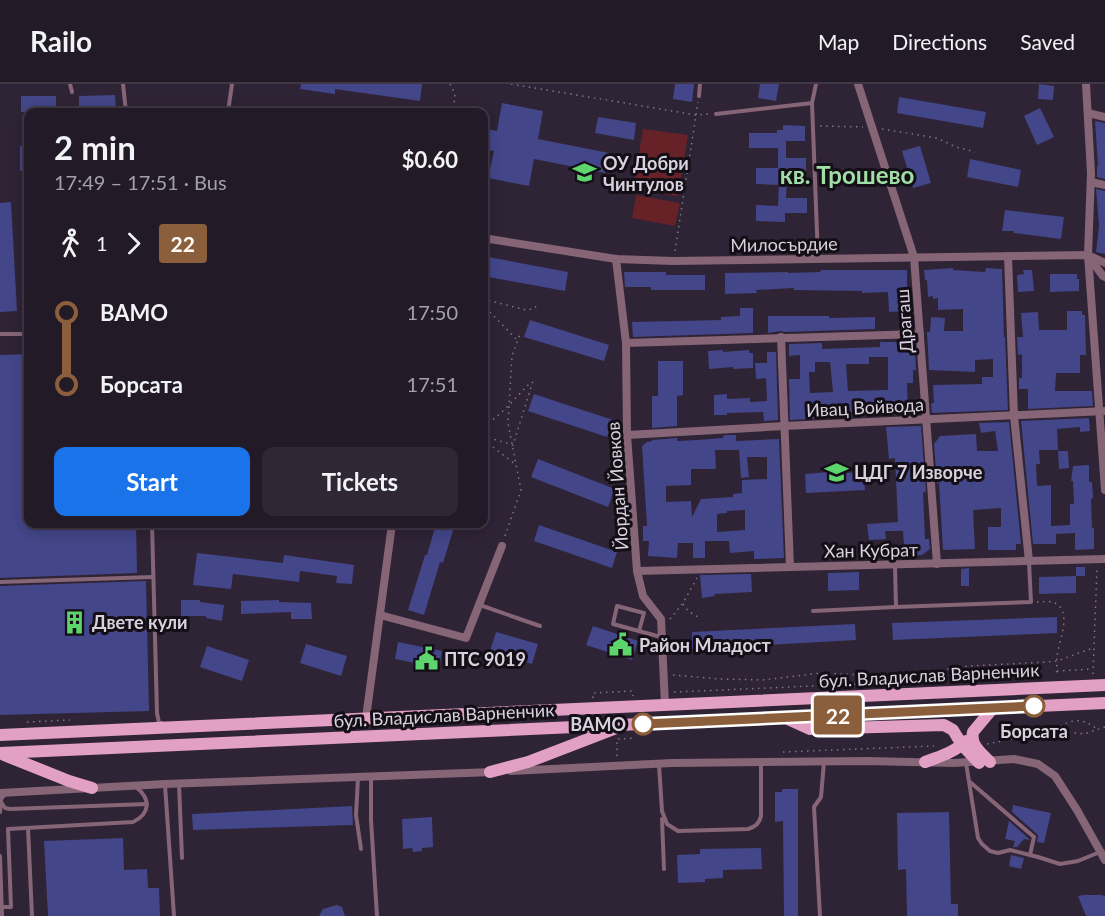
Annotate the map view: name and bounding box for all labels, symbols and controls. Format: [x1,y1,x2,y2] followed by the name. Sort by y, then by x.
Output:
[30,24,92,58] text: Railo
[818,29,859,54] text: Map
[892,29,987,54] text: Directions
[1020,29,1075,54] text: Saved
[54,127,136,167] text: 2 min
[402,146,458,173] text: $0.60
[603,152,689,195] place label: ОУ Добри Чинтулов
[572,160,598,186] school or university icon: ОУ Добри Чинтулов
[780,160,914,189] district label: кв. Трошево
[54,170,227,194] text: 17:49 – 17:51 · Bus
[54,227,87,260] icon: walk
[117,227,150,260] icon: forward
[96,231,108,255] text: 1
[171,231,195,256] text: 22
[730,232,838,256] street label: Милосърдие
[891,288,917,354] street label: Драгаш
[100,299,168,326] text: ВАМО
[407,300,458,324] text: 17:50
[100,371,183,398] text: Борсата
[407,372,458,396] text: 17:51
[806,393,924,421] street label: Ивац Войвода
[602,421,632,551] street label: Йордан Йовков
[54,447,250,516] button: Start
[262,447,458,516] button: Tickets
[823,459,849,485] school or university icon: ЦДГ 7 Изворче
[854,461,983,483] place label: ЦДГ 7 Изворче
[824,538,918,562] street label: Хан Кубрат
[61,609,87,635] building icon: Двете кули
[92,611,188,633] place label: Двете кули
[608,632,634,658] public building icon: Район Младост
[639,634,771,656] place label: Район Младост
[413,646,439,672] public building icon: ПТС 9019
[444,648,526,670] place label: ПТС 9019
[818,658,1041,692] street label: бул. Владислав Варненчик
[1023,695,1045,717] marker: Борсата
[811,696,865,734] line badge: 22
[333,698,556,732] street label: бул. Владислав Варненчик
[826,703,850,728] text: 22
[570,713,626,735] place label: ВАМО
[632,713,654,735] marker: ВАМО
[1000,720,1068,742] place label: Борсата

